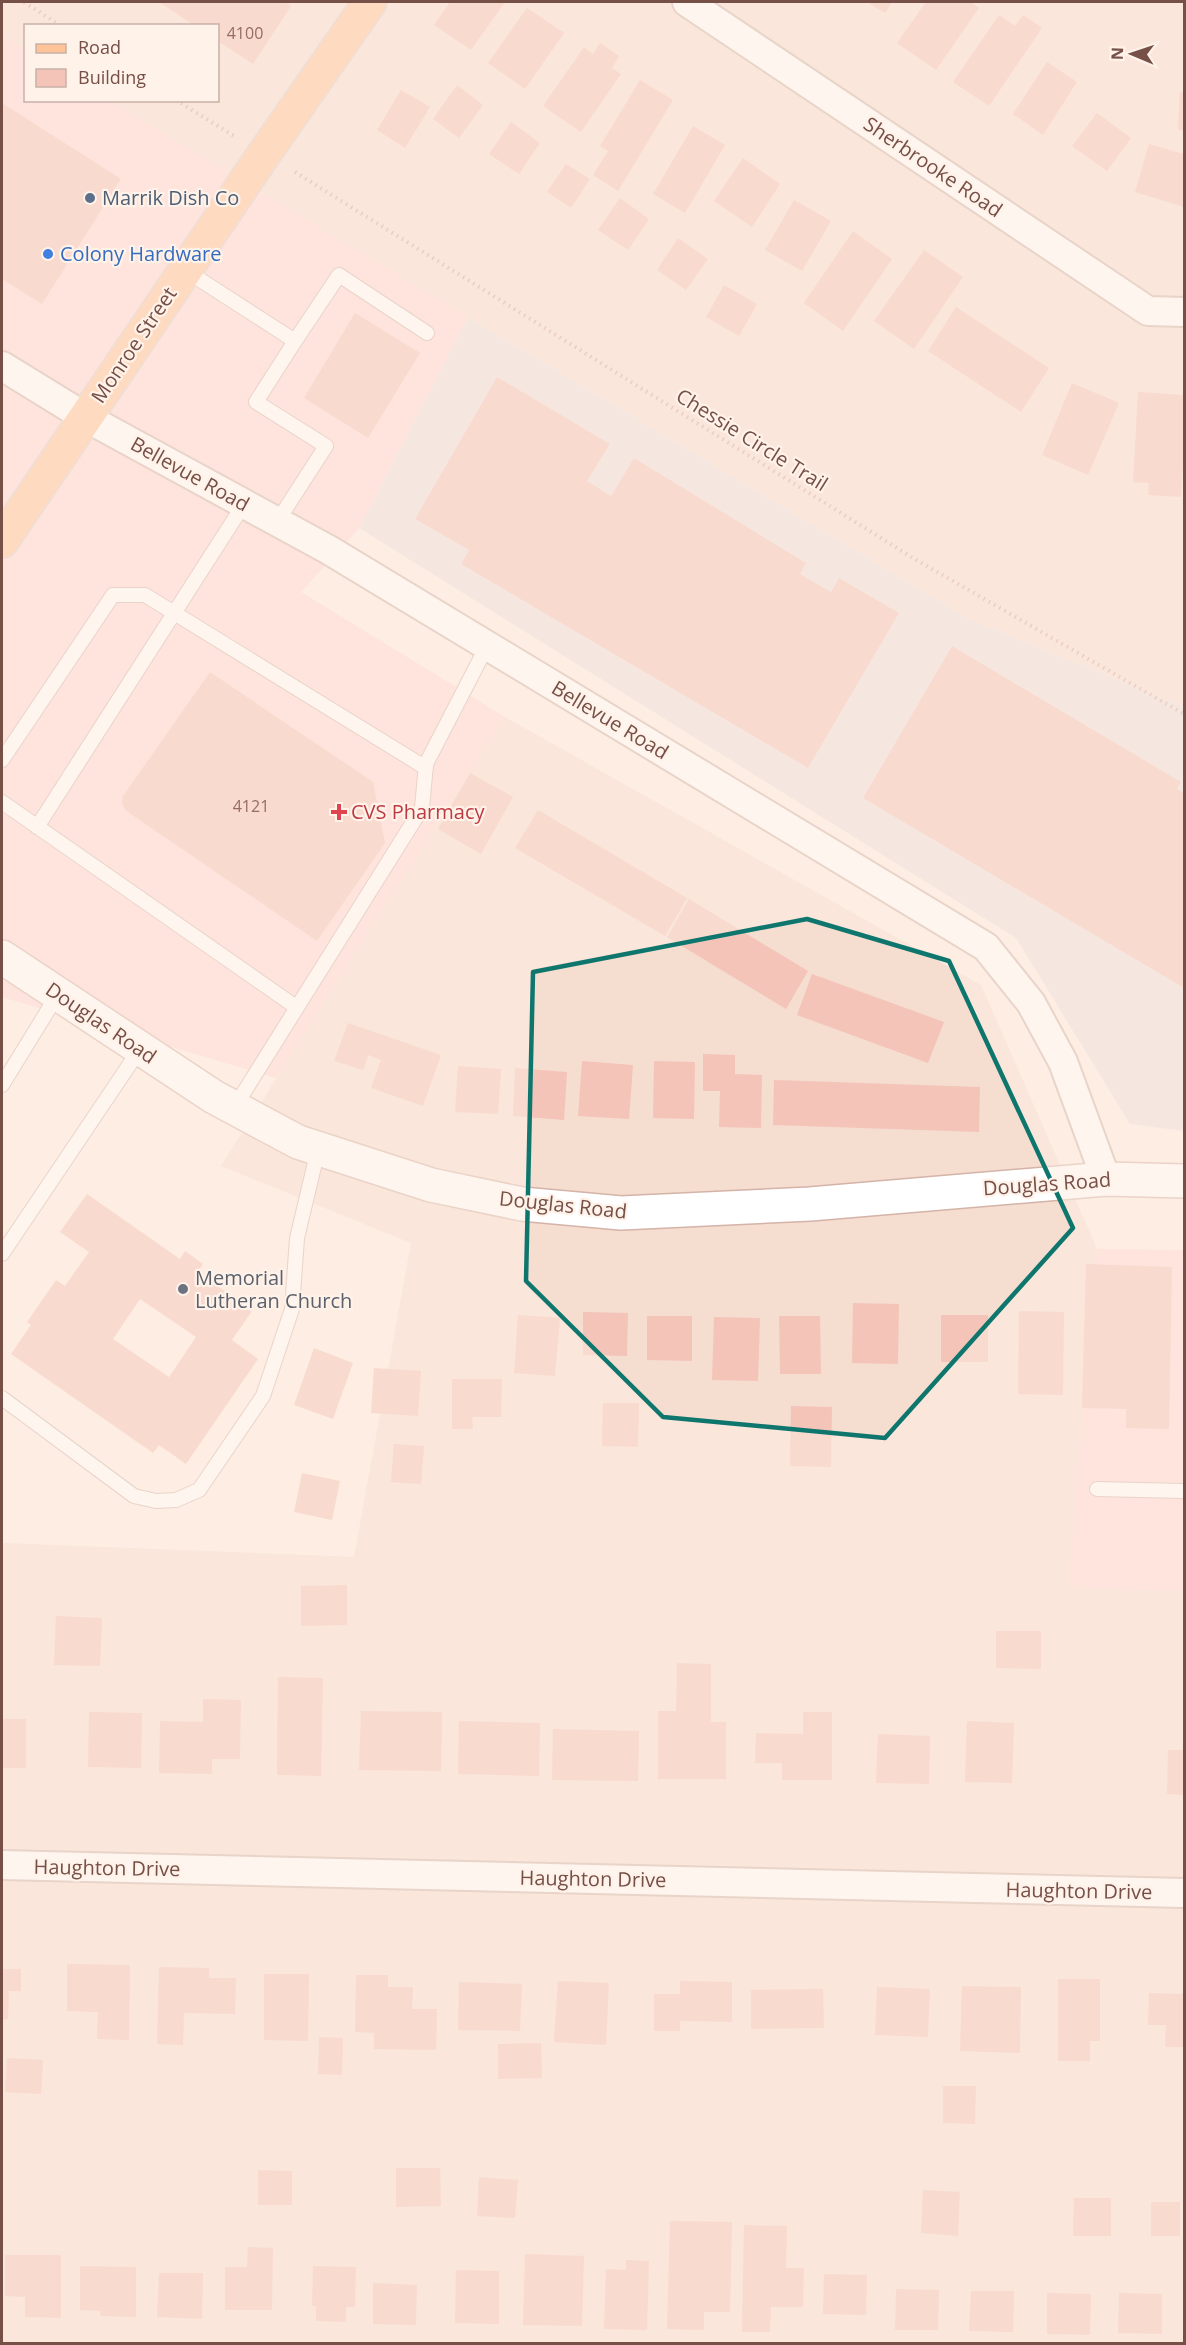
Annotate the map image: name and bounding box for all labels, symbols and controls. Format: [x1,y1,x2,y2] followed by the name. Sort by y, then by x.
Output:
[227,22,263,44] house number: 4100
[24,24,219,102] legend
[1102,24,1162,84] north arrow
[78,35,121,59] text: Road
[1106,47,1128,60] text: N
[78,65,146,89] text: Building
[859,110,1008,223] street label: Sherbrooke Road
[102,184,239,211] place label: Marrik Dish Co
[83,191,97,205] marker: Marrik Dish Co
[60,240,221,267] place label: Colony Hardware
[41,247,55,261] marker: Colony Hardware
[85,281,182,408] street label: Monroe Street
[671,382,833,497] street label: Chessie Circle Trail
[126,430,254,517] street label: Bellevue Road
[547,674,674,765] street label: Bellevue Road
[233,795,269,817] house number: 4121
[351,798,485,825] place label: CVS Pharmacy
[332,805,346,819] marker: CVS Pharmacy
[41,976,162,1070] street label: Douglas Road
[982,1166,1112,1201] street label: Douglas Road
[498,1184,628,1225] street label: Douglas Road
[195,1264,352,1314] place label: Memorial Lutheran Church
[176,1282,190,1296] marker: Memorial Lutheran Church
[33,1853,181,1882] street label: Haughton Drive
[519,1864,667,1893] street label: Haughton Drive
[1005,1876,1153,1905] street label: Haughton Drive

